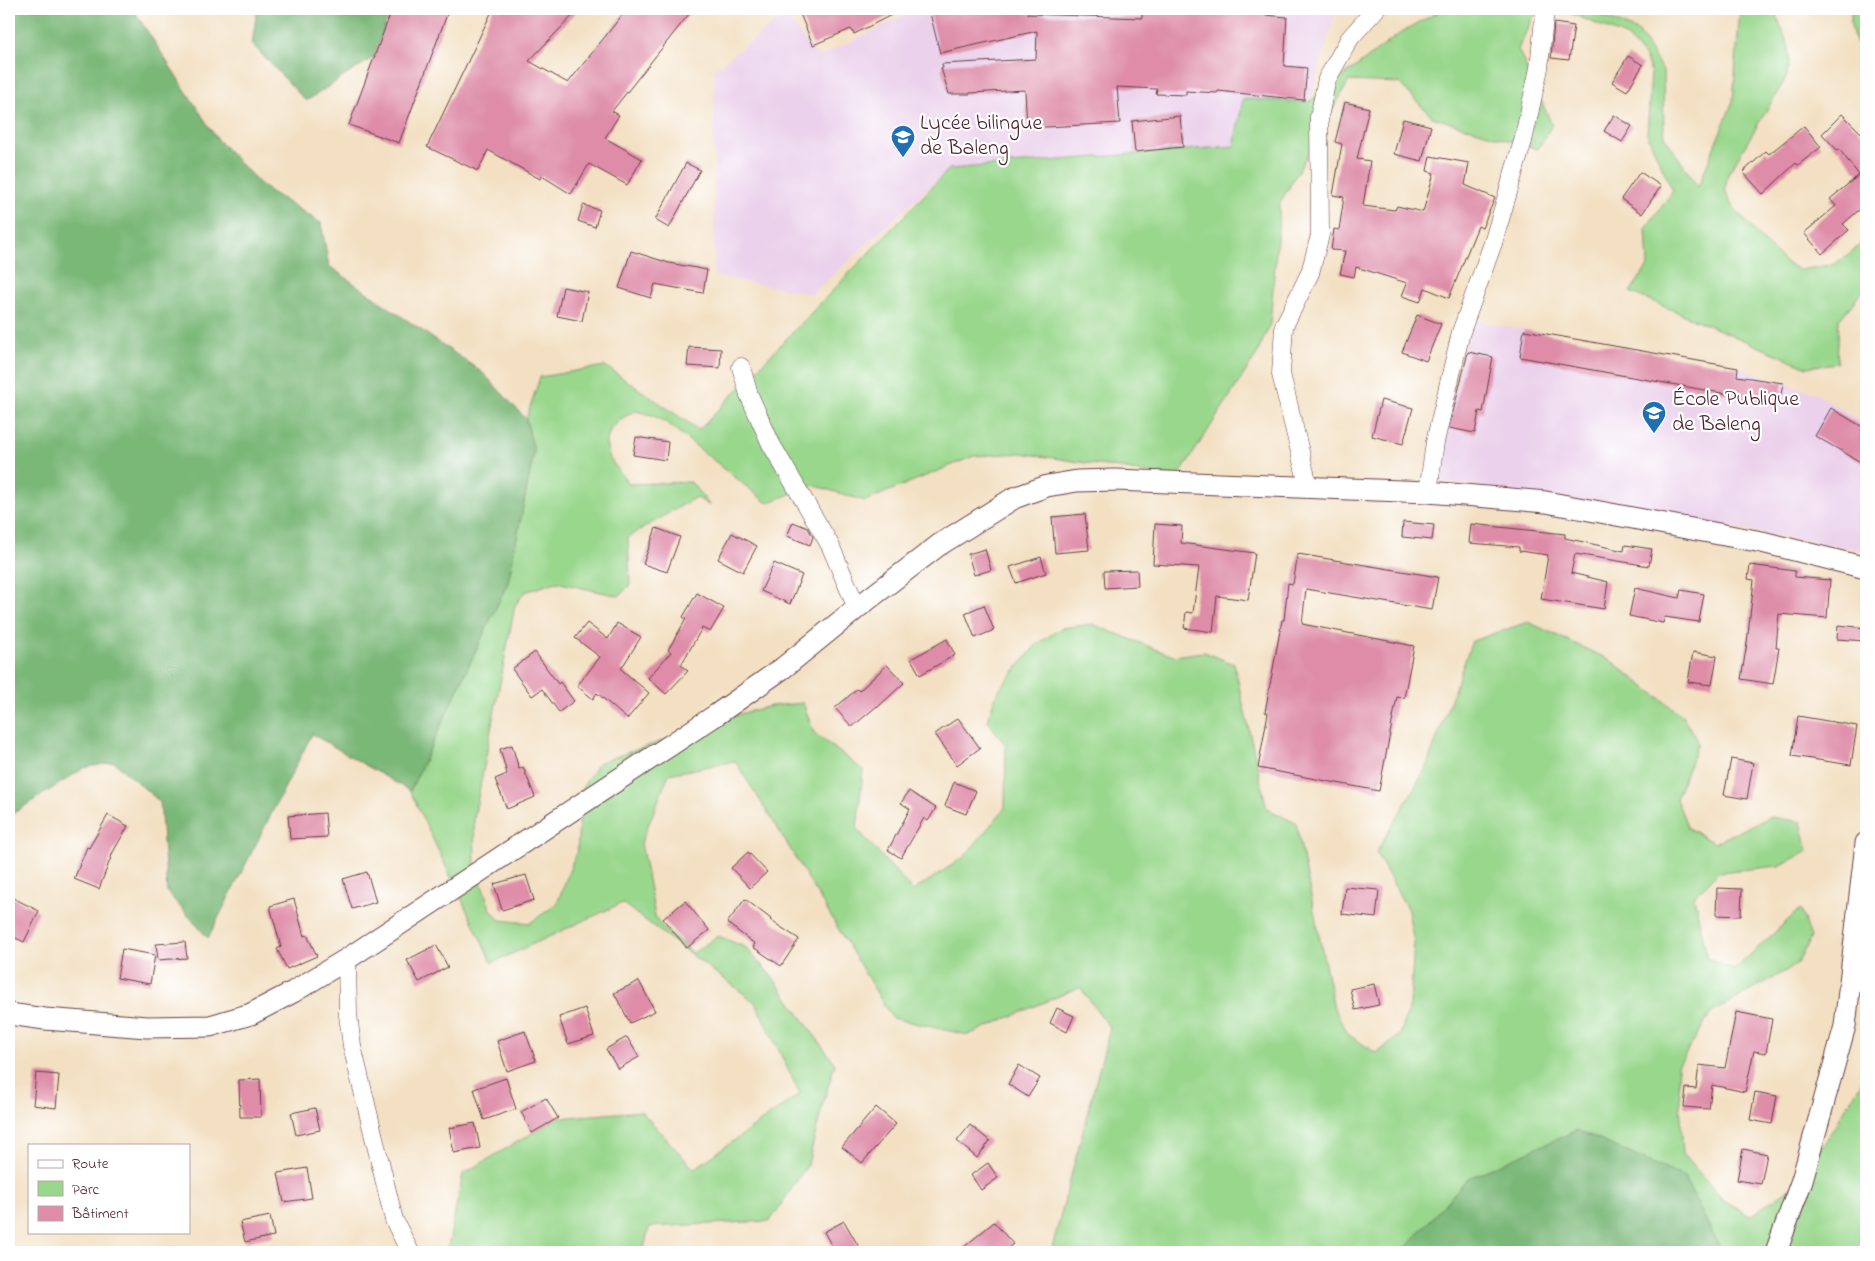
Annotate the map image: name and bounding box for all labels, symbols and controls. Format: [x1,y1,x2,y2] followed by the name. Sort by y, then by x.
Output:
[920,108,1043,166] place label: Lycée bilingue de Baleng
[890,124,916,158] school or university icon: Lycée bilingue de Baleng
[1672,384,1799,442] place label: École Publique de Baleng
[1641,400,1667,434] school or university icon: École Publique de Baleng
[28,1144,190,1234] legend
[72,1153,109,1175] text: Route
[72,1179,100,1201] text: Parc
[71,1203,129,1225] text: Bâtiment

